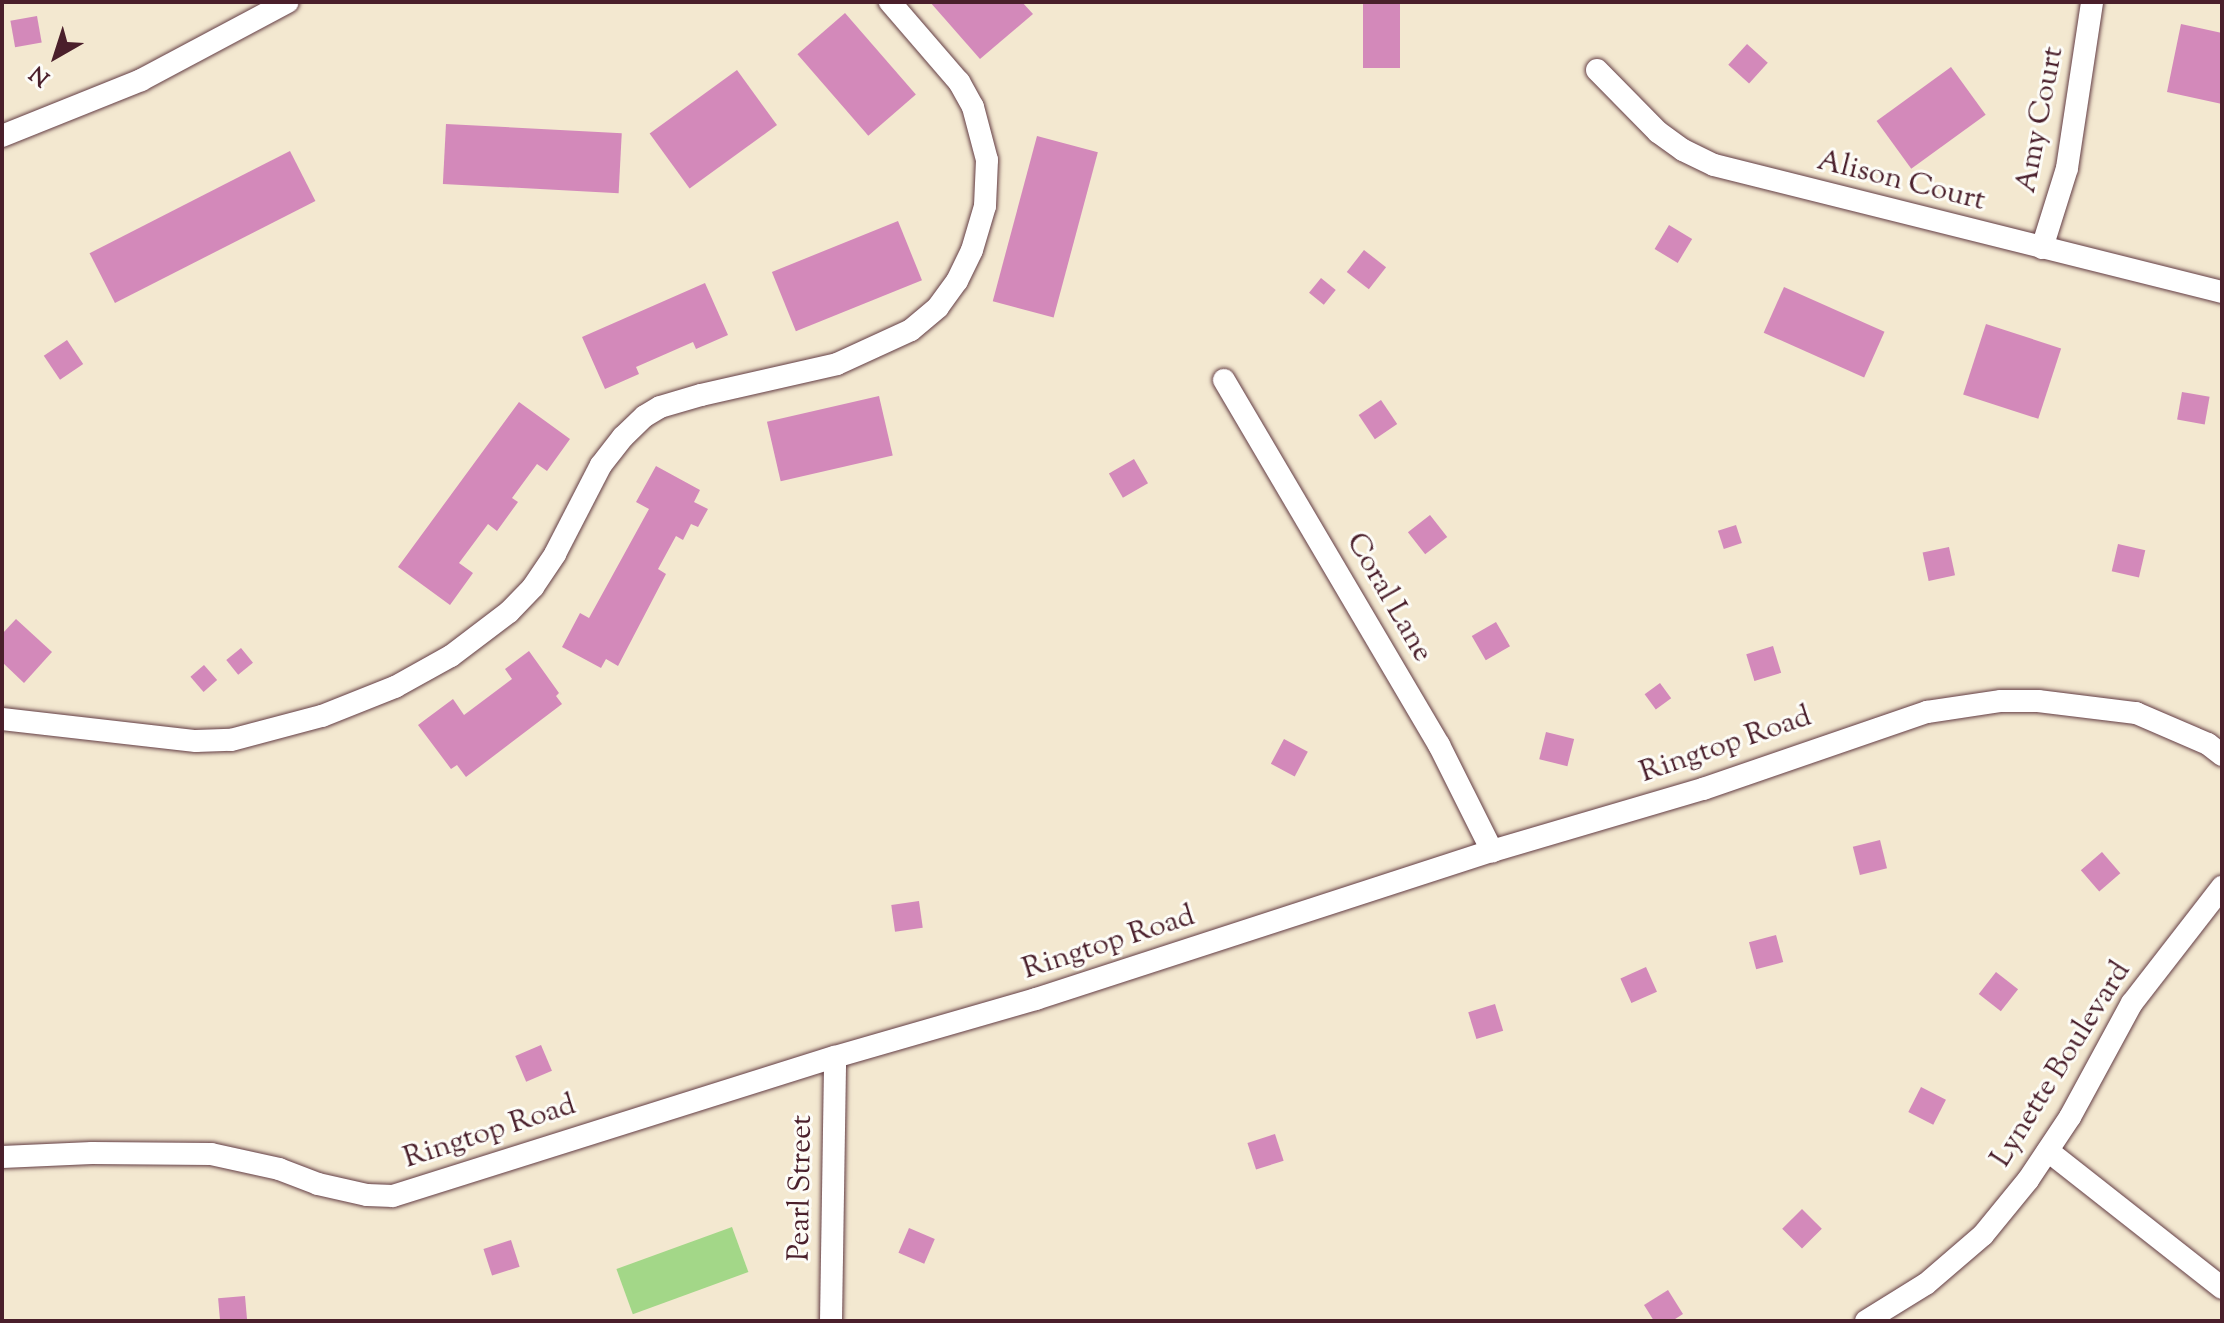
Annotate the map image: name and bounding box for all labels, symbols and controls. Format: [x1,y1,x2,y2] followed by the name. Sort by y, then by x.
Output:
[16,16,96,96] north arrow
[2009,44,2073,196] street label: Amy Court
[24,57,58,93] text: N
[1813,144,1989,220] street label: Alison Court
[1337,527,1439,669] street label: Coral Lane
[1636,700,1816,792] street label: Ringtop Road
[1018,899,1200,989] street label: Ringtop Road
[1984,955,2140,1175] street label: Lynette Boulevard
[399,1088,581,1178] street label: Ringtop Road
[783,1115,821,1261] street label: Pearl Street

